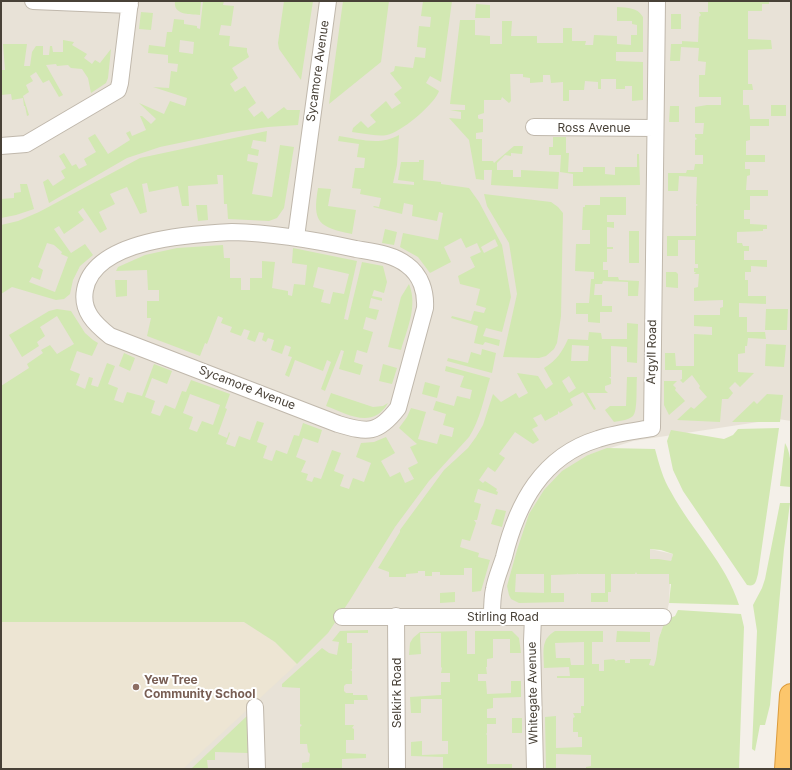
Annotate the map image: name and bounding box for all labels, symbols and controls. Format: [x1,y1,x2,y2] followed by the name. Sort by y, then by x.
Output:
[304,19,332,123] street label: Sycamore Avenue
[558,121,630,135] street label: Ross Avenue
[644,319,660,385] street label: Argyll Road
[197,363,297,413] street label: Sycamore Avenue
[467,610,539,624] street label: Stirling Road
[525,641,541,745] street label: Whitegate Avenue
[390,658,404,728] street label: Selkirk Road
[144,673,255,701] place label: Yew Tree Community School
[131,682,141,692] marker: Yew Tree Community School

